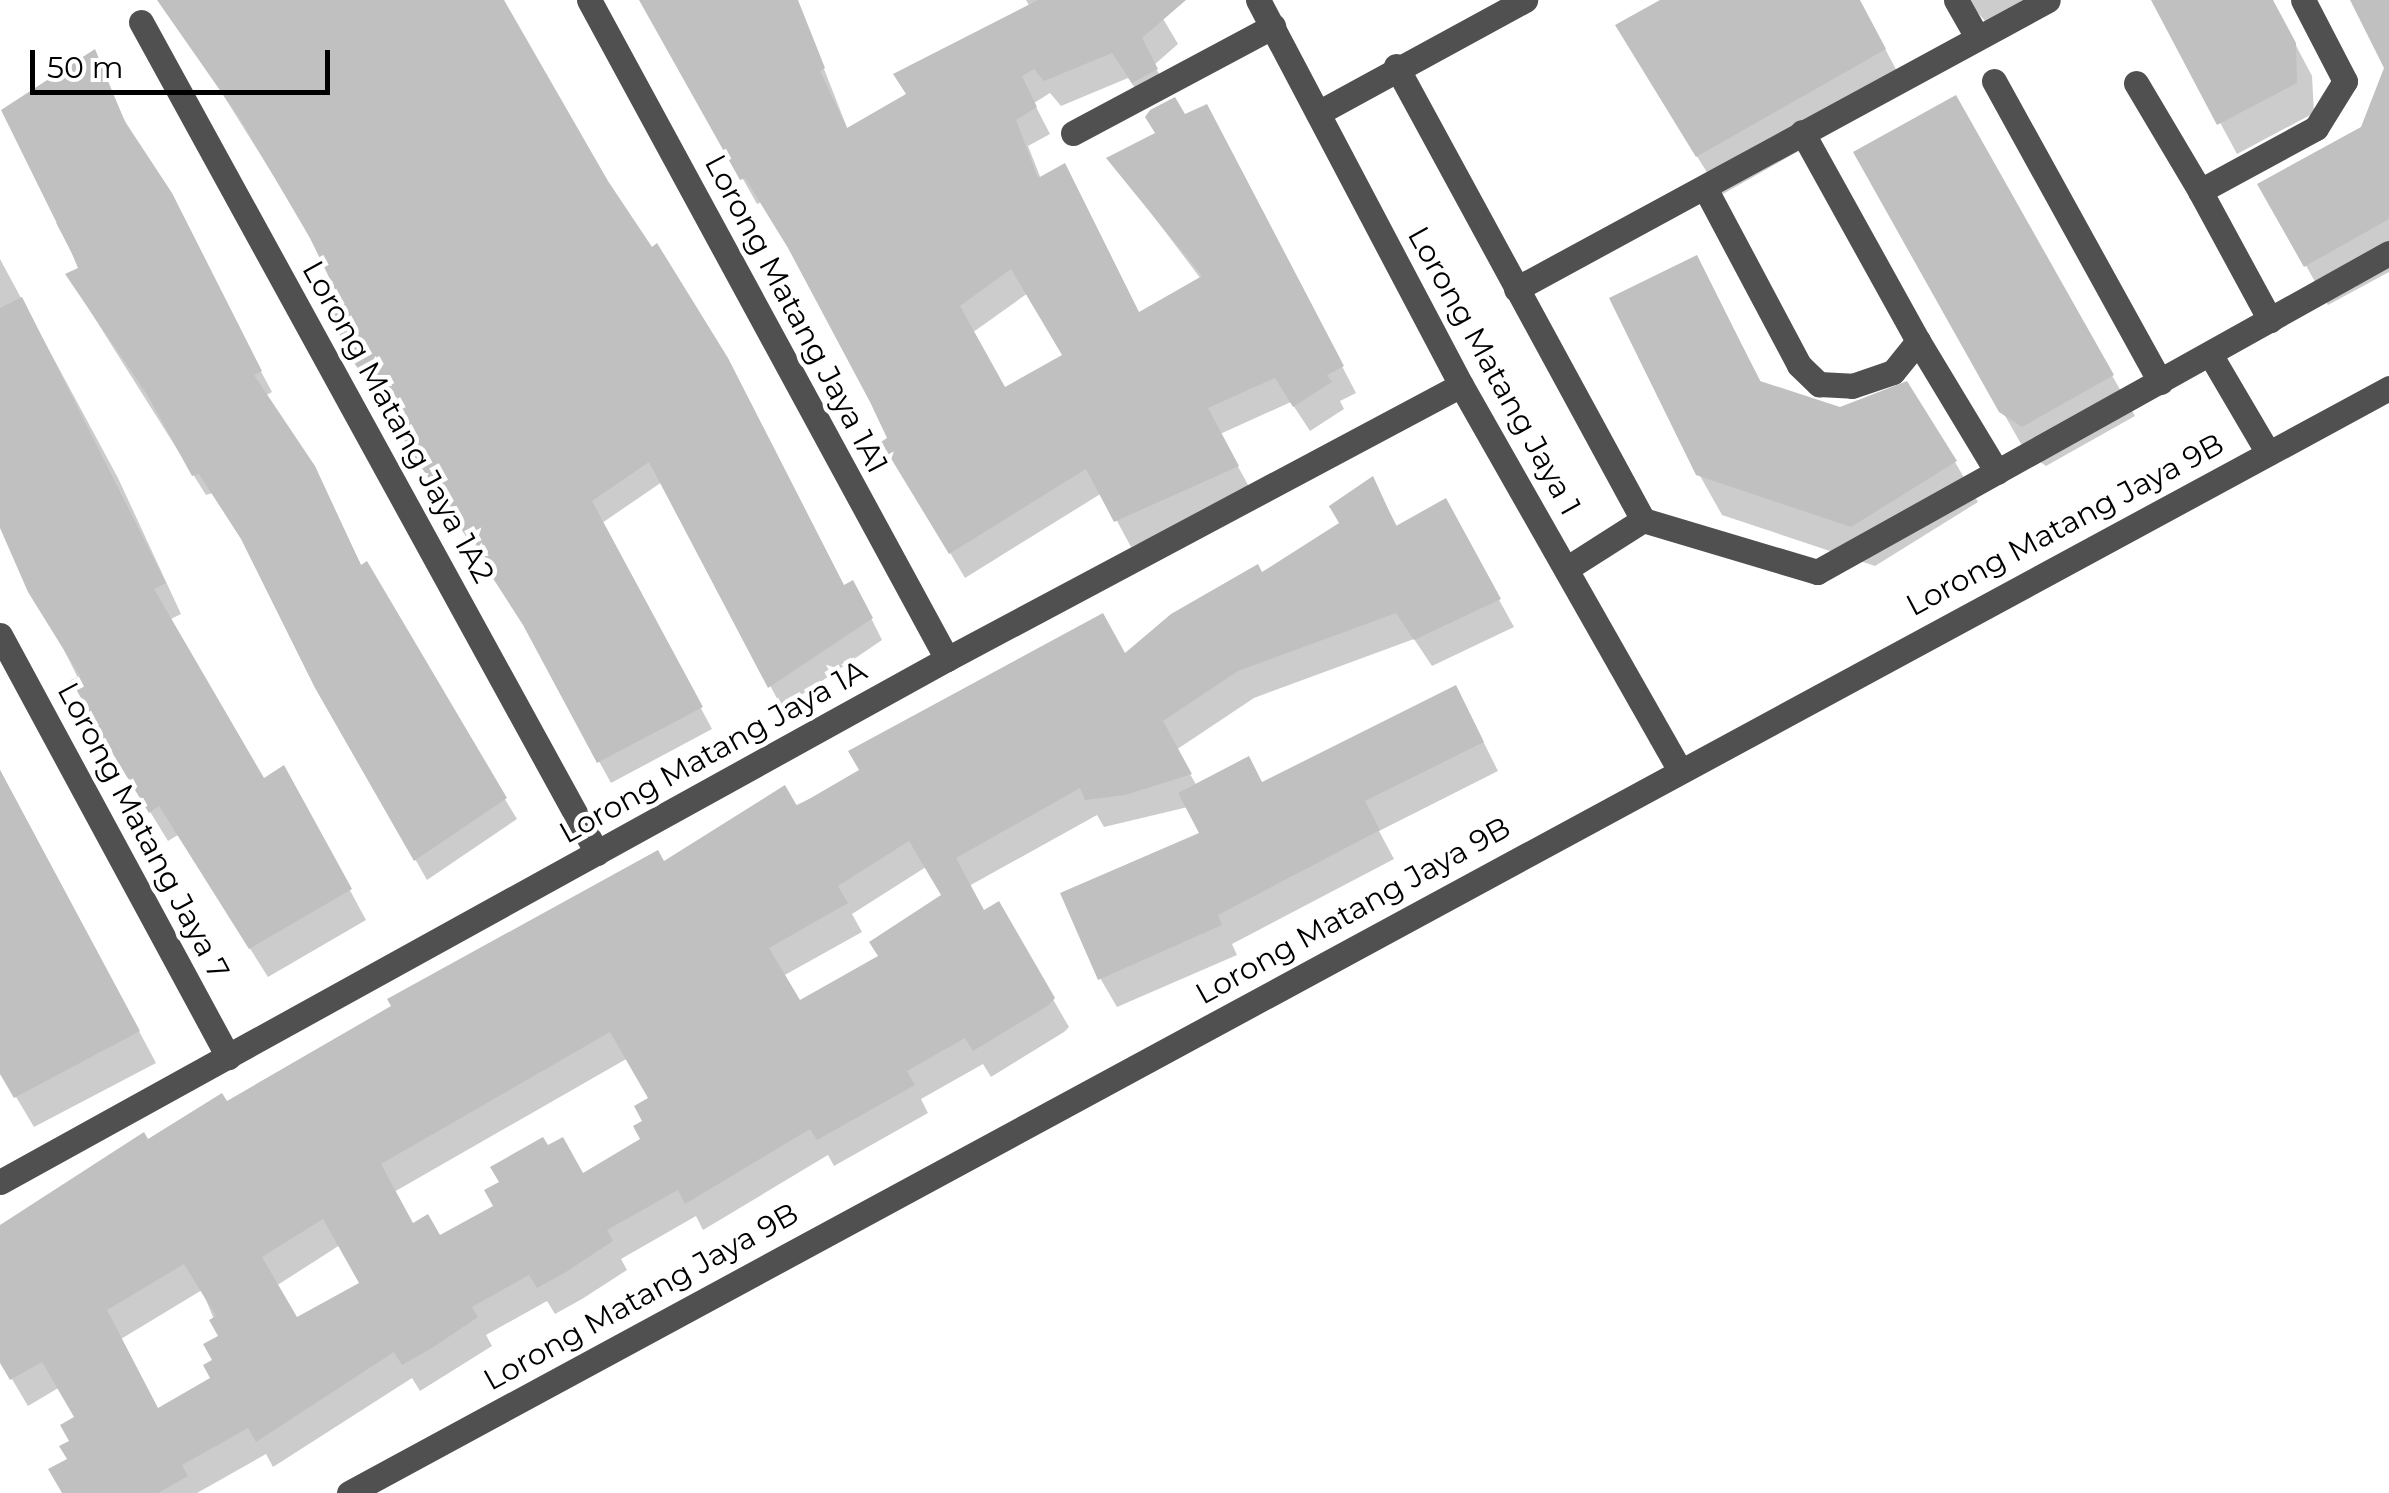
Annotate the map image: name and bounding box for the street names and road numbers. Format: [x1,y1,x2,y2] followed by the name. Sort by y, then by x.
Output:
[697,149,895,479] street label: Lorong Matang Jaya 1A1
[1400,221,1588,521] street label: Lorong Matang Jaya 1
[294,255,502,589] street label: Lorong Matang Jaya 1A2
[1900,426,2230,624] street label: Lorong Matang Jaya 9B
[553,653,873,851] street label: Lorong Matang Jaya 1A
[49,677,237,985] street label: Lorong Matang Jaya 7
[1189,809,1517,1013] street label: Lorong Matang Jaya 9B
[477,1195,805,1399] street label: Lorong Matang Jaya 9B

